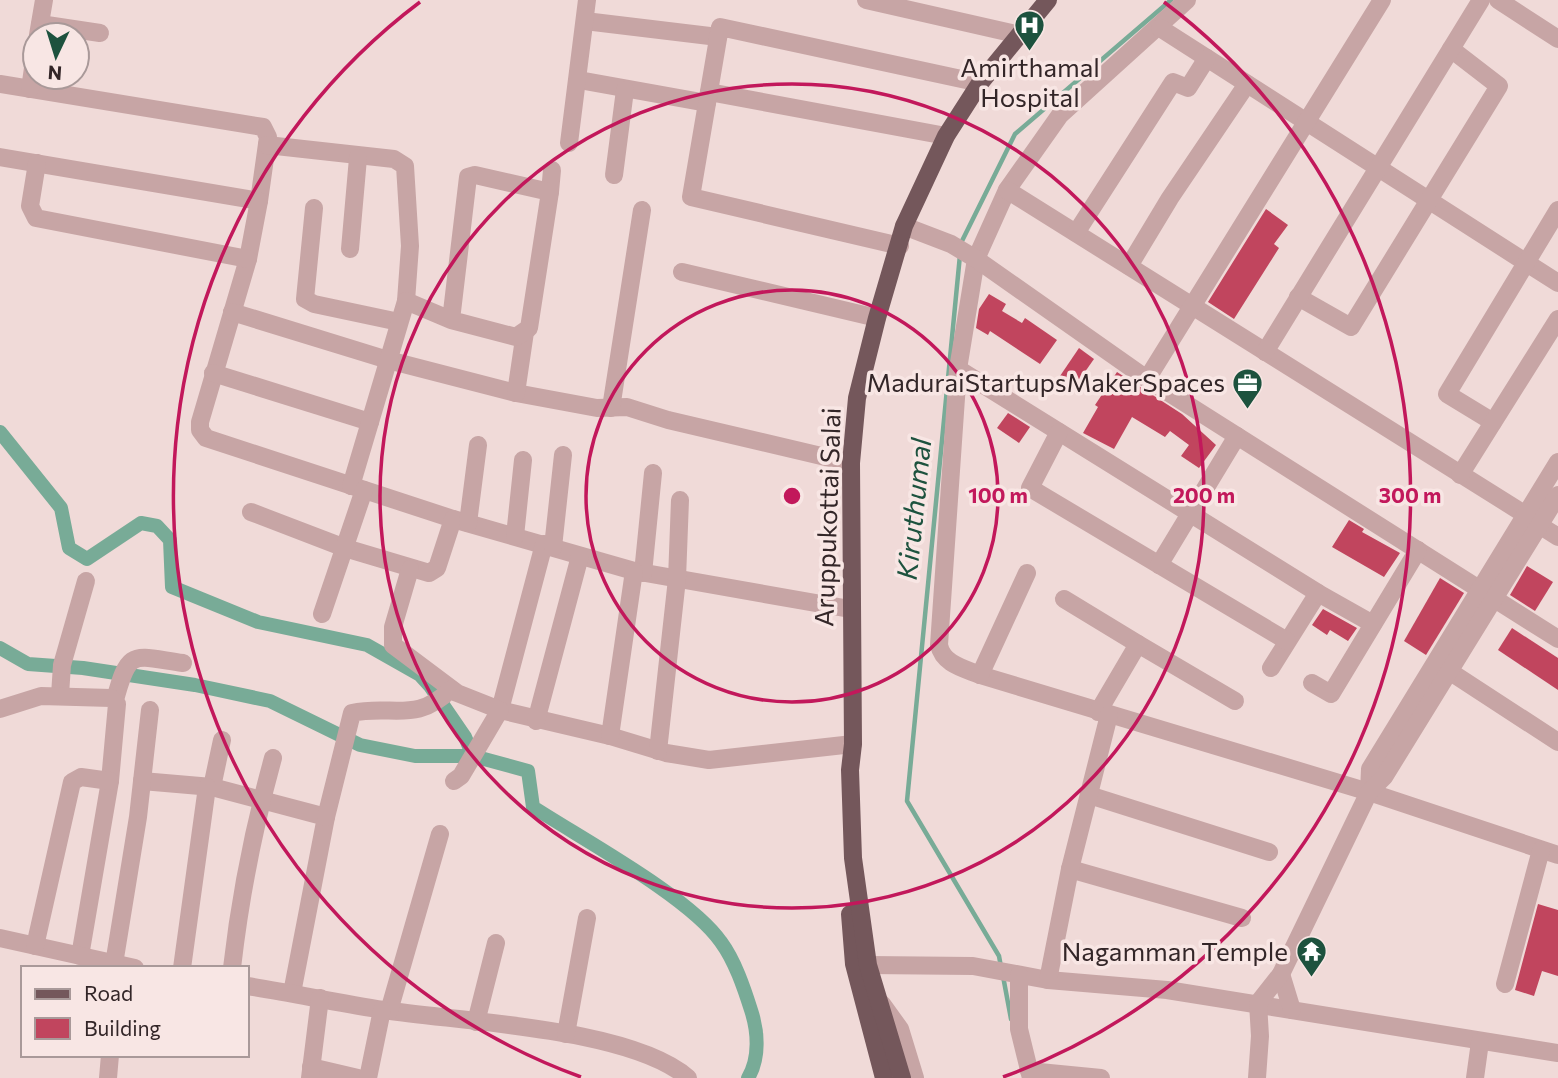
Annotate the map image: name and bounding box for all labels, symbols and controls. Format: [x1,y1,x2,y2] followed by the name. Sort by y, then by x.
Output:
[1013,8,1047,52] hospital icon: Amirthamal Hospital
[21,21,91,91] north arrow
[960,51,1100,112] place label: Amirthamal Hospital
[47,61,63,85] text: N
[867,366,1225,397] place label: MaduraiStartupsMakerSpaces
[1231,366,1265,410] office icon: MaduraiStartupsMakerSpaces
[807,407,846,627] street label: Aruppukottai Salai
[889,436,937,581] water label: Kiruthumal
[968,482,1028,507] text: 100 m
[1173,482,1235,507] text: 200 m
[1379,482,1441,507] text: 300 m
[780,484,804,508] centre of rings
[1062,935,1288,966] place label: Nagamman Temple
[1294,935,1328,979] temple icon: Nagamman Temple
[21,966,248,1057] legend
[84,980,133,1005] text: Road
[84,1015,161,1040] text: Building

